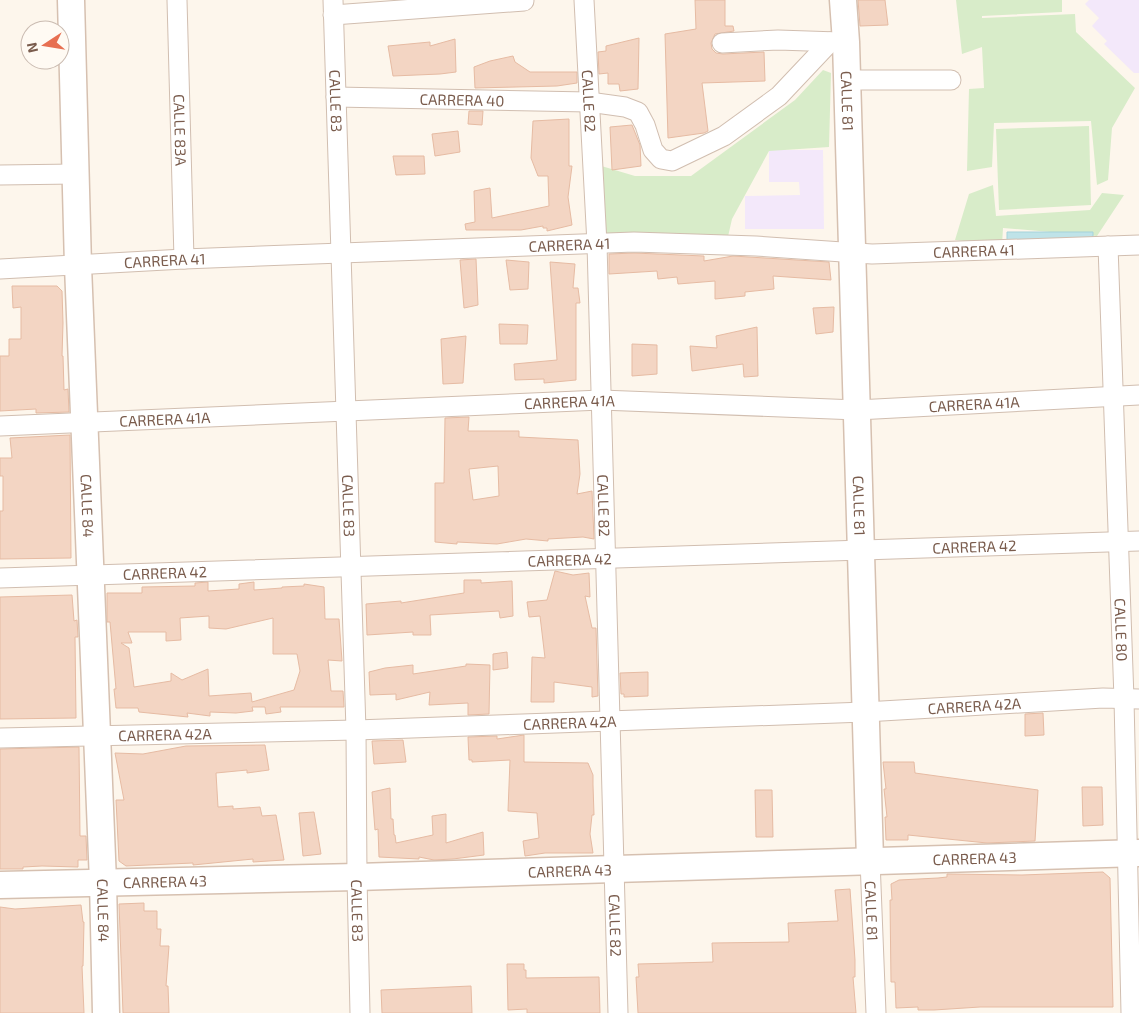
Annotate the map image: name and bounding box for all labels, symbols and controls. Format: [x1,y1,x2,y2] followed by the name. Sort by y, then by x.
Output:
[20,20,70,70] north arrow
[22,41,41,55] text: N
[326,69,346,132] street label: CALLE 83
[579,69,600,133] street label: CALLE 82
[838,71,858,131] street label: CALLE 81
[419,90,505,109] street label: CARRERA 40
[171,94,190,167] street label: CALLE 83A
[528,234,611,255] street label: CARRERA 41
[933,240,1015,261] street label: CARRERA 41
[123,249,206,271] street label: CARRERA 41
[524,391,616,412] street label: CARRERA 41A
[928,392,1021,415] street label: CARRERA 41A
[119,408,211,430] street label: CARRERA 41A
[77,474,98,538] street label: CALLE 84
[339,474,359,537] street label: CALLE 83
[594,474,614,537] street label: CALLE 82
[850,475,869,536] street label: CALLE 81
[932,536,1017,557] street label: CARRERA 42
[527,549,612,570] street label: CARRERA 42
[123,562,207,583] street label: CARRERA 42
[1111,598,1132,662] street label: CALLE 80
[927,694,1022,717] street label: CARRERA 42A
[523,712,617,733] street label: CARRERA 42A
[118,724,213,744] street label: CARRERA 42A
[932,848,1017,868] street label: CARRERA 43
[528,860,612,881] street label: CARRERA 43
[123,871,207,891] street label: CARRERA 43
[94,878,113,942] street label: CALLE 84
[348,879,367,942] street label: CALLE 83
[862,881,882,941] street label: CALLE 81
[606,894,625,957] street label: CALLE 82

